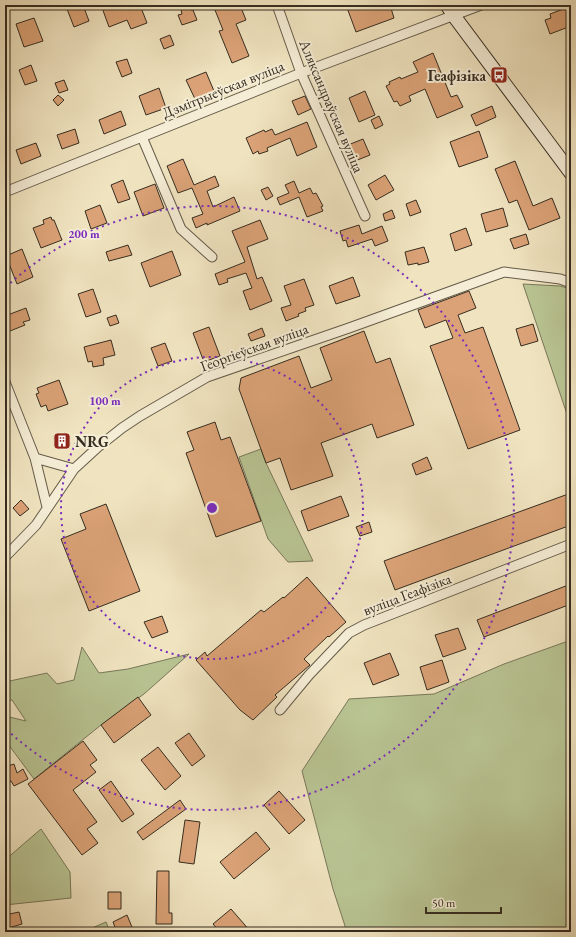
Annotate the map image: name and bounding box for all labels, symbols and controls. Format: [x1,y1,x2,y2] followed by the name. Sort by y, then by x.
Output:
[295,36,369,175] street label: Аляксандраўская вуліца
[159,56,287,122] street label: Дзмітрыеўская вуліца
[489,65,509,85] bus stop icon: Геафізіка
[428,66,486,85] place label: Геафізіка
[68,226,100,242] text: 200 m
[197,319,311,375] street label: Георгіеўская вуліца
[89,393,121,409] text: 100 m
[52,431,72,451] building icon: NRG
[75,432,109,451] place label: NRG
[205,501,219,515] centre of rings
[360,568,454,620] street label: вуліца Геафізіка
[426,889,501,915] scale bar
[432,895,456,911] text: 50 m

